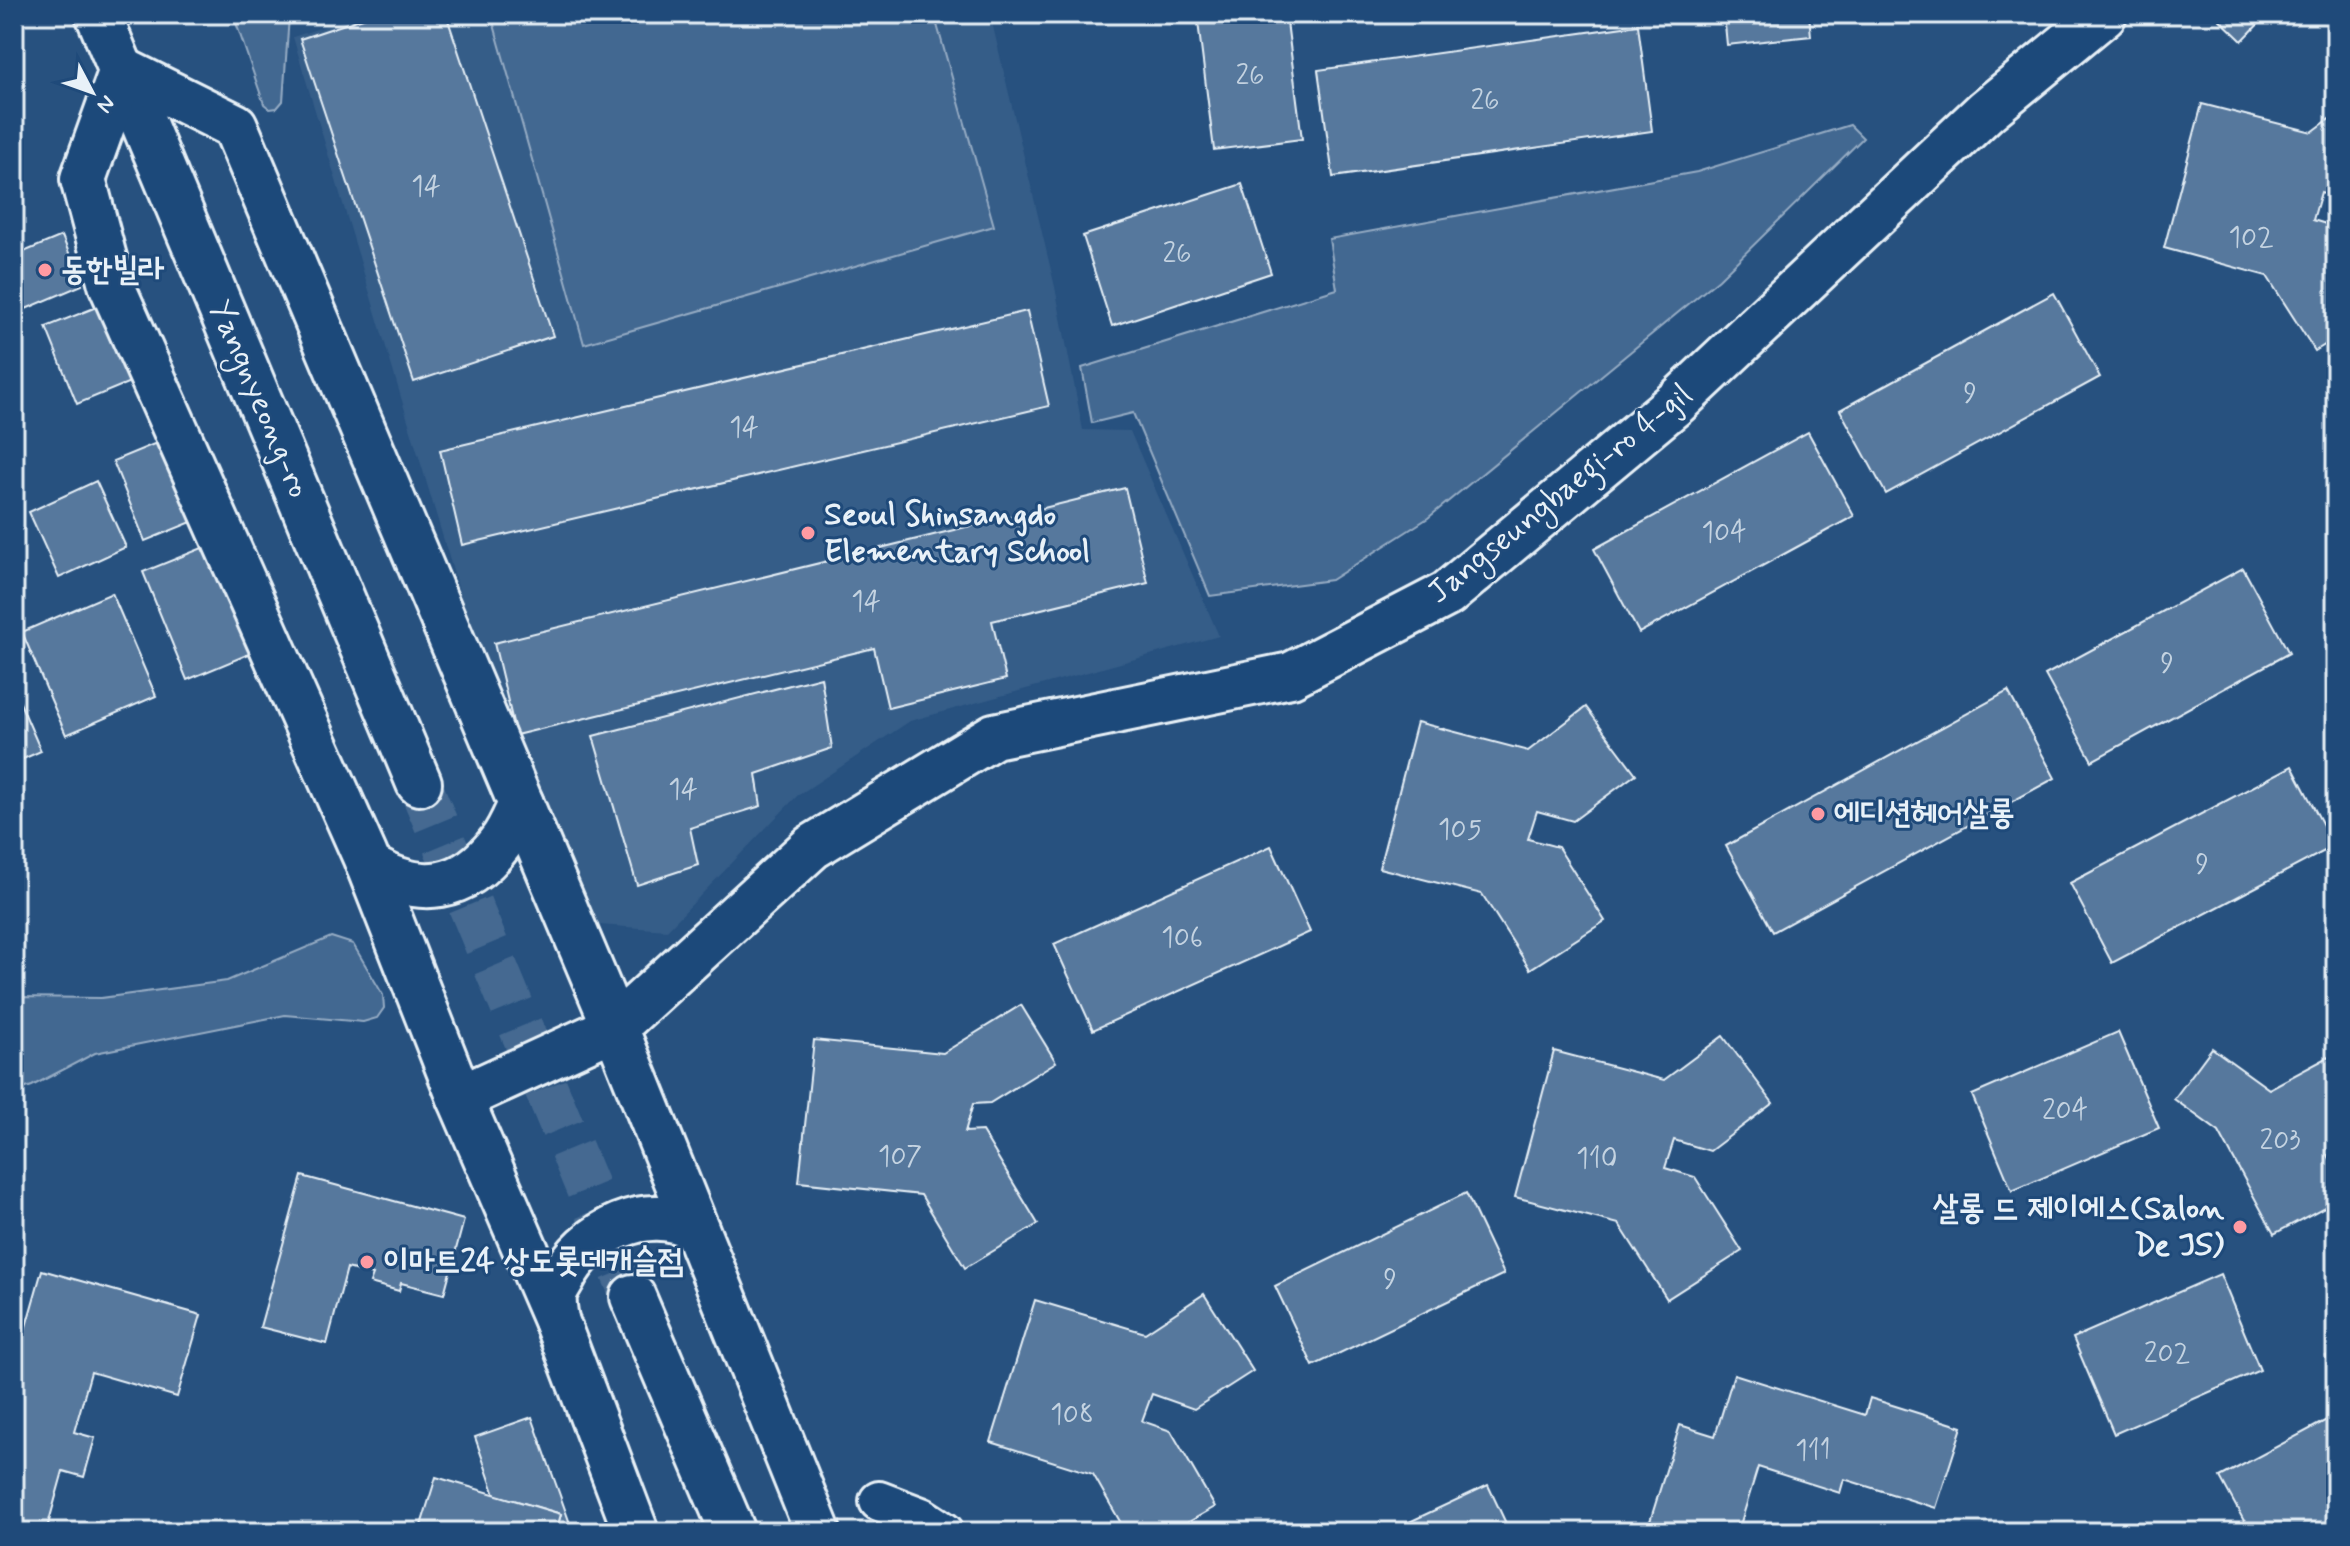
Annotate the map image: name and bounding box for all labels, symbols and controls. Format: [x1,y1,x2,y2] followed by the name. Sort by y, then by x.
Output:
[52,52,132,132] north arrow
[1235,58,1265,95] house number: 26
[1470,83,1500,120] house number: 26
[90,89,121,119] text: N
[411,169,441,206] house number: 14
[2228,220,2274,257] house number: 102
[1162,236,1192,273] house number: 26
[61,249,164,291] place label: 동한빌라
[36,261,54,279] marker: 동한빌라
[197,294,320,505] street label: Yangnyeong-ro
[1419,374,1703,616] street label: Jangseungbaegi-ro 4-gil
[1963,376,1977,413] house number: 9
[729,410,759,447] house number: 14
[824,494,1090,573] place label: Seoul Shinsangdo Elementary School
[1701,515,1747,552] house number: 104
[799,524,817,542] marker: Seoul Shinsangdo Elementary School
[851,584,881,621] house number: 14
[2160,646,2174,683] house number: 9
[668,772,698,809] house number: 14
[1834,793,2014,835] place label: 에디션헤어살롱
[1809,805,1827,823] marker: 에디션헤어살롱
[1438,812,1482,849] house number: 105
[2195,847,2209,884] house number: 9
[1161,920,1203,957] house number: 106
[2042,1093,2088,1130] house number: 204
[2259,1123,2301,1160] house number: 203
[878,1139,922,1176] house number: 107
[1576,1141,1618,1178] house number: 110
[1933,1188,2225,1267] place label: 살롱 드 제이에스(Salon De JS)
[2231,1218,2249,1236] marker: 살롱 드 제이에스(Salon De JS)
[383,1241,683,1283] place label: 이마트24 상도롯데캐슬점
[358,1253,376,1271] marker: 이마트24 상도롯데캐슬점
[1383,1262,1397,1299] house number: 9
[2144,1336,2190,1373] house number: 202
[1050,1397,1094,1434] house number: 108
[1795,1433,1831,1470] house number: 111

